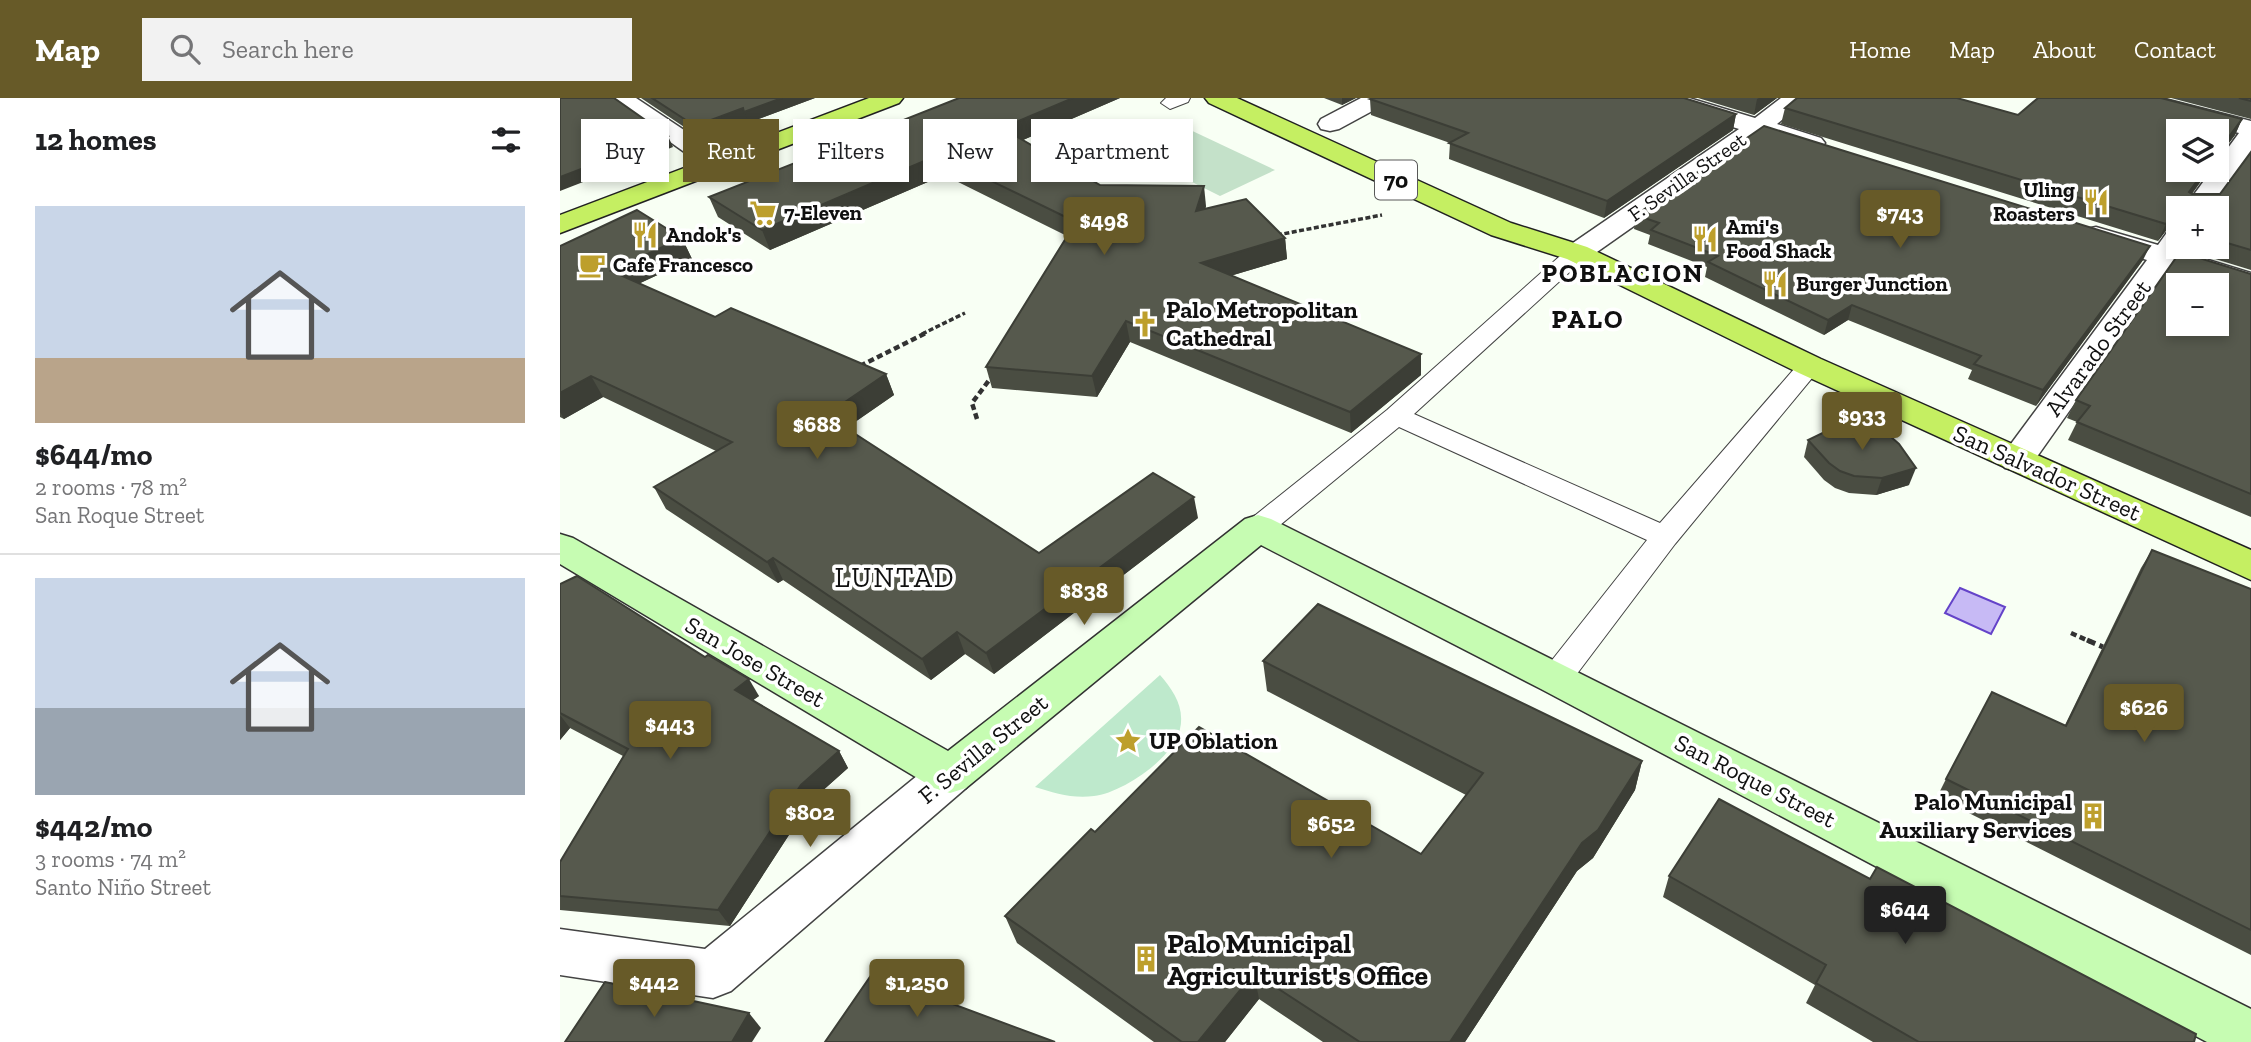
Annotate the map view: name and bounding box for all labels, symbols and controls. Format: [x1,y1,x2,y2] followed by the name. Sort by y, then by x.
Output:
[142,18,632,81] search box
[35,30,100,69] text: Map
[166,30,204,68] icon: search
[222,33,354,65] text: Search here
[1849,35,1911,64] text: Home
[1949,35,1995,64] text: Map
[2033,35,2096,64] text: About
[2134,35,2216,64] text: Contact
[581,119,669,182] chip: Buy
[683,119,779,182] chip: Rent
[793,119,909,182] chip: Filters
[923,119,1017,182] chip: New
[1031,119,1193,182] chip: Apartment
[2166,119,2229,336] map controls
[2166,119,2229,182] button: layers
[487,121,525,159] icon: filters
[35,122,157,158] text: 12 homes
[1623,127,1751,226] street label: F. Sevilla Street
[1375,160,1417,200] road number: 70
[1993,177,2075,226] place label: Uling Roasters
[2081,187,2111,217] restaurant icon: Uling Roasters
[1859,190,1941,250] pin: $743
[2166,196,2229,259] button: +
[748,198,778,228] supermarket icon: 7-Eleven
[1063,198,1145,257] pin: $498
[1876,199,1924,227] text: $743
[784,200,863,225] place label: 7-Eleven
[1079,206,1129,234] text: $498
[1726,214,1832,263] place label: Ami's Food Shack
[630,220,660,250] restaurant icon: Andok's
[666,222,742,247] place label: Andok's
[1690,224,1720,254] restaurant icon: Ami's Food Shack
[577,250,607,280] cafe icon: Cafe Francesco
[217,252,343,378] icon: home
[613,252,753,277] place label: Cafe Francesco
[1541,257,1705,289] district label: POBLACION
[1760,269,1790,299] restaurant icon: Burger Junction
[1796,271,1948,296] place label: Burger Junction
[2166,273,2229,336] button: −
[2038,274,2157,421] street label: Alvarado Street
[1166,295,1358,352] place label: Palo Metropolitan Cathedral
[1552,303,1624,335] district label: PALO
[1130,309,1160,339] church icon: Palo Metropolitan Cathedral
[1821,392,1903,452] pin: $933
[1838,401,1886,429] text: $933
[776,402,858,461] pin: $688
[793,410,841,438] text: $688
[1949,418,2145,527] street label: San Salvador Street
[35,437,152,473] text: $644/mo
[35,473,187,501] text: 2 rooms · 78 m²
[35,501,204,529] text: San Roque Street
[834,561,956,594] district label: LUNTAD
[1043,568,1125,627] pin: $838
[1060,576,1108,604] text: $838
[680,610,830,713] street label: San Jose Street
[217,624,343,750] icon: home
[2103,684,2185,744] pin: $626
[912,688,1053,810] street label: F. Sevilla Street
[2120,693,2168,721] text: $626
[629,702,711,761] pin: $443
[645,710,695,738] text: $443
[1113,726,1143,756] place icon: UP Oblation
[1149,726,1278,755] place label: UP Oblation
[1670,728,1841,834] street label: San Roque Street
[1879,787,2072,844] place label: Palo Municipal Auxiliary Services
[769,790,851,849] pin: $802
[785,798,835,826] text: $802
[1290,800,1372,860] pin: $652
[2078,801,2108,831] building icon: Palo Municipal Auxiliary Services
[35,809,152,845] text: $442/mo
[1307,809,1355,837] text: $652
[35,845,186,873] text: 3 rooms · 74 m²
[35,873,211,901] text: Santo Niño Street
[1864,886,1946,946] pin: $644
[1880,895,1930,923] text: $644
[1167,927,1428,992] place label: Palo Municipal Agriculturist's Office
[1131,944,1161,974] building icon: Palo Municipal Agriculturist's Office
[613,960,695,1019] pin: $442
[860,960,974,1019] pin: $1,250
[629,968,679,996] text: $442
[885,968,949,996] text: $1,250

